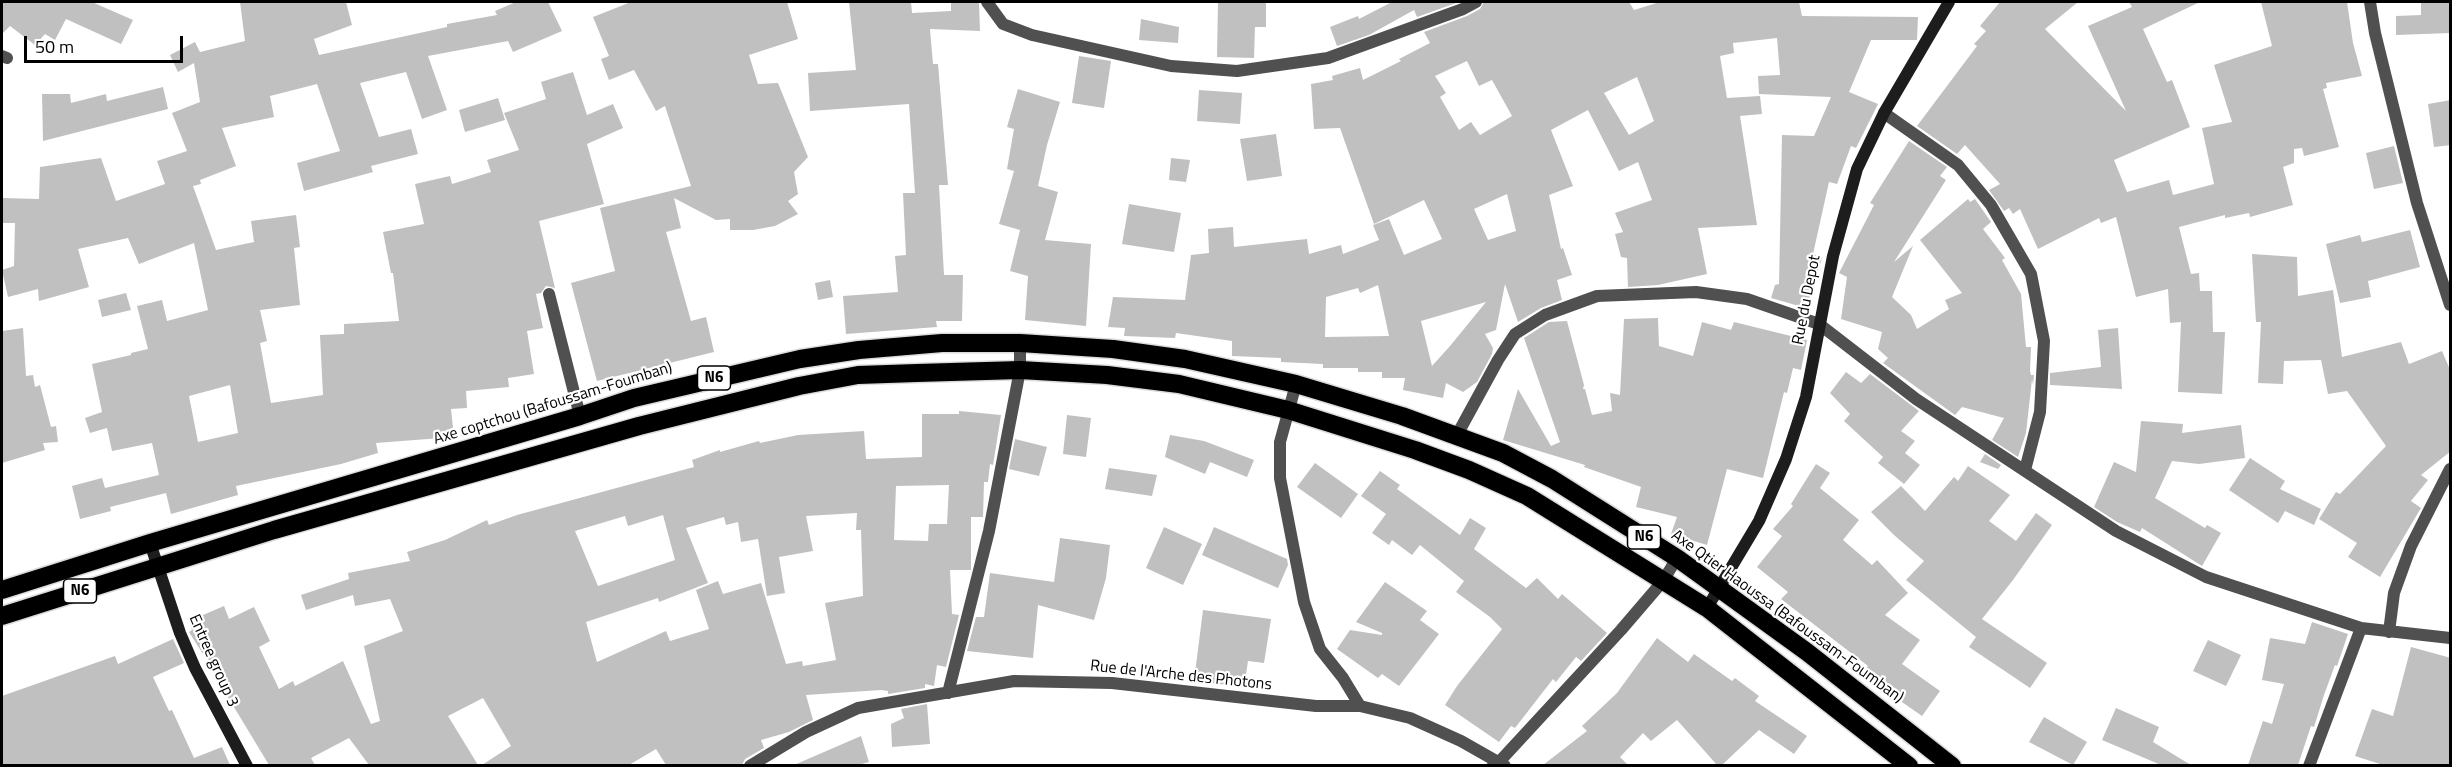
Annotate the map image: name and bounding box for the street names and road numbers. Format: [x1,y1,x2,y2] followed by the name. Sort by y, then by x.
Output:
[1789,253,1825,347] street label: Rue du Depot
[431,358,675,450] street label: Axe coptchou (Bafoussam-Foumban)
[698,366,730,390] road number: N6
[1628,525,1660,549] road number: N6
[1667,526,1907,708] street label: Axe Qtier Haoussa (Bafoussam-Foumban)
[64,579,97,603] road number: N6
[184,612,242,710] street label: Entree group 3
[1089,657,1273,695] street label: Rue de l'Arche des Photons

